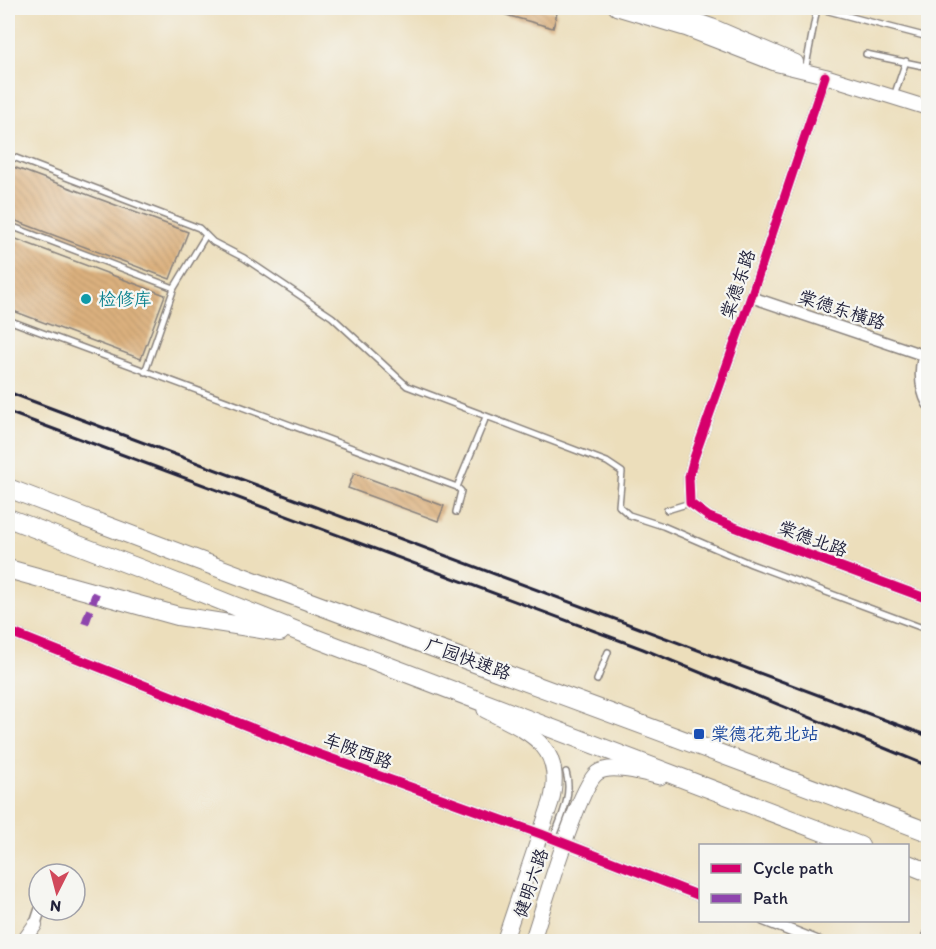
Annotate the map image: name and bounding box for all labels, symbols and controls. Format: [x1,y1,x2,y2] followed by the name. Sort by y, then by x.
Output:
[716,246,760,322] street label: 棠德东路
[796,286,888,334] street label: 棠德东横路
[98,288,152,310] place label: 检修库
[79,292,93,306] marker: 检修库
[775,516,851,562] street label: 棠德北路
[422,633,514,685] street label: 广园快速路
[711,723,819,745] place label: 棠德花苑北站
[692,727,706,741] marker: 棠德花苑北站
[320,728,396,774] street label: 车陂西路
[699,844,909,922] legend
[509,845,553,921] street label: 健明六路
[753,857,834,879] text: Cycle path
[27,862,87,922] north arrow
[753,887,788,909] text: Path
[49,896,62,916] text: N

